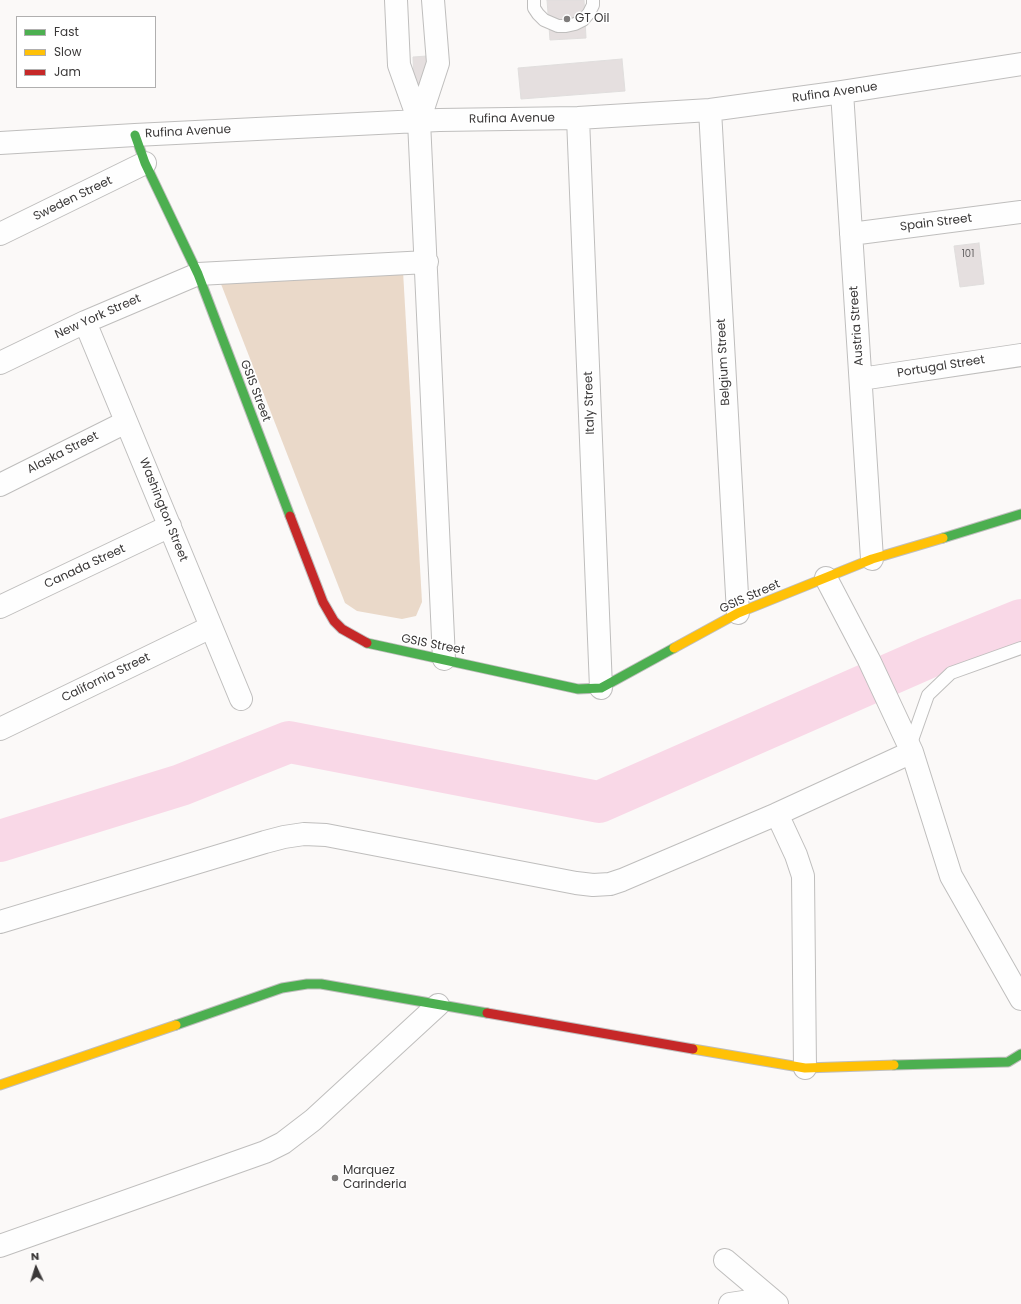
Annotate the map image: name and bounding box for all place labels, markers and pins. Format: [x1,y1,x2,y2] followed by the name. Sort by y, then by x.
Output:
[575,12,609,26] place label: GT Oil
[562,14,572,24] marker: GT Oil
[343,1164,407,1192] place label: Marquez Carinderia
[330,1173,340,1183] marker: Marquez Carinderia

